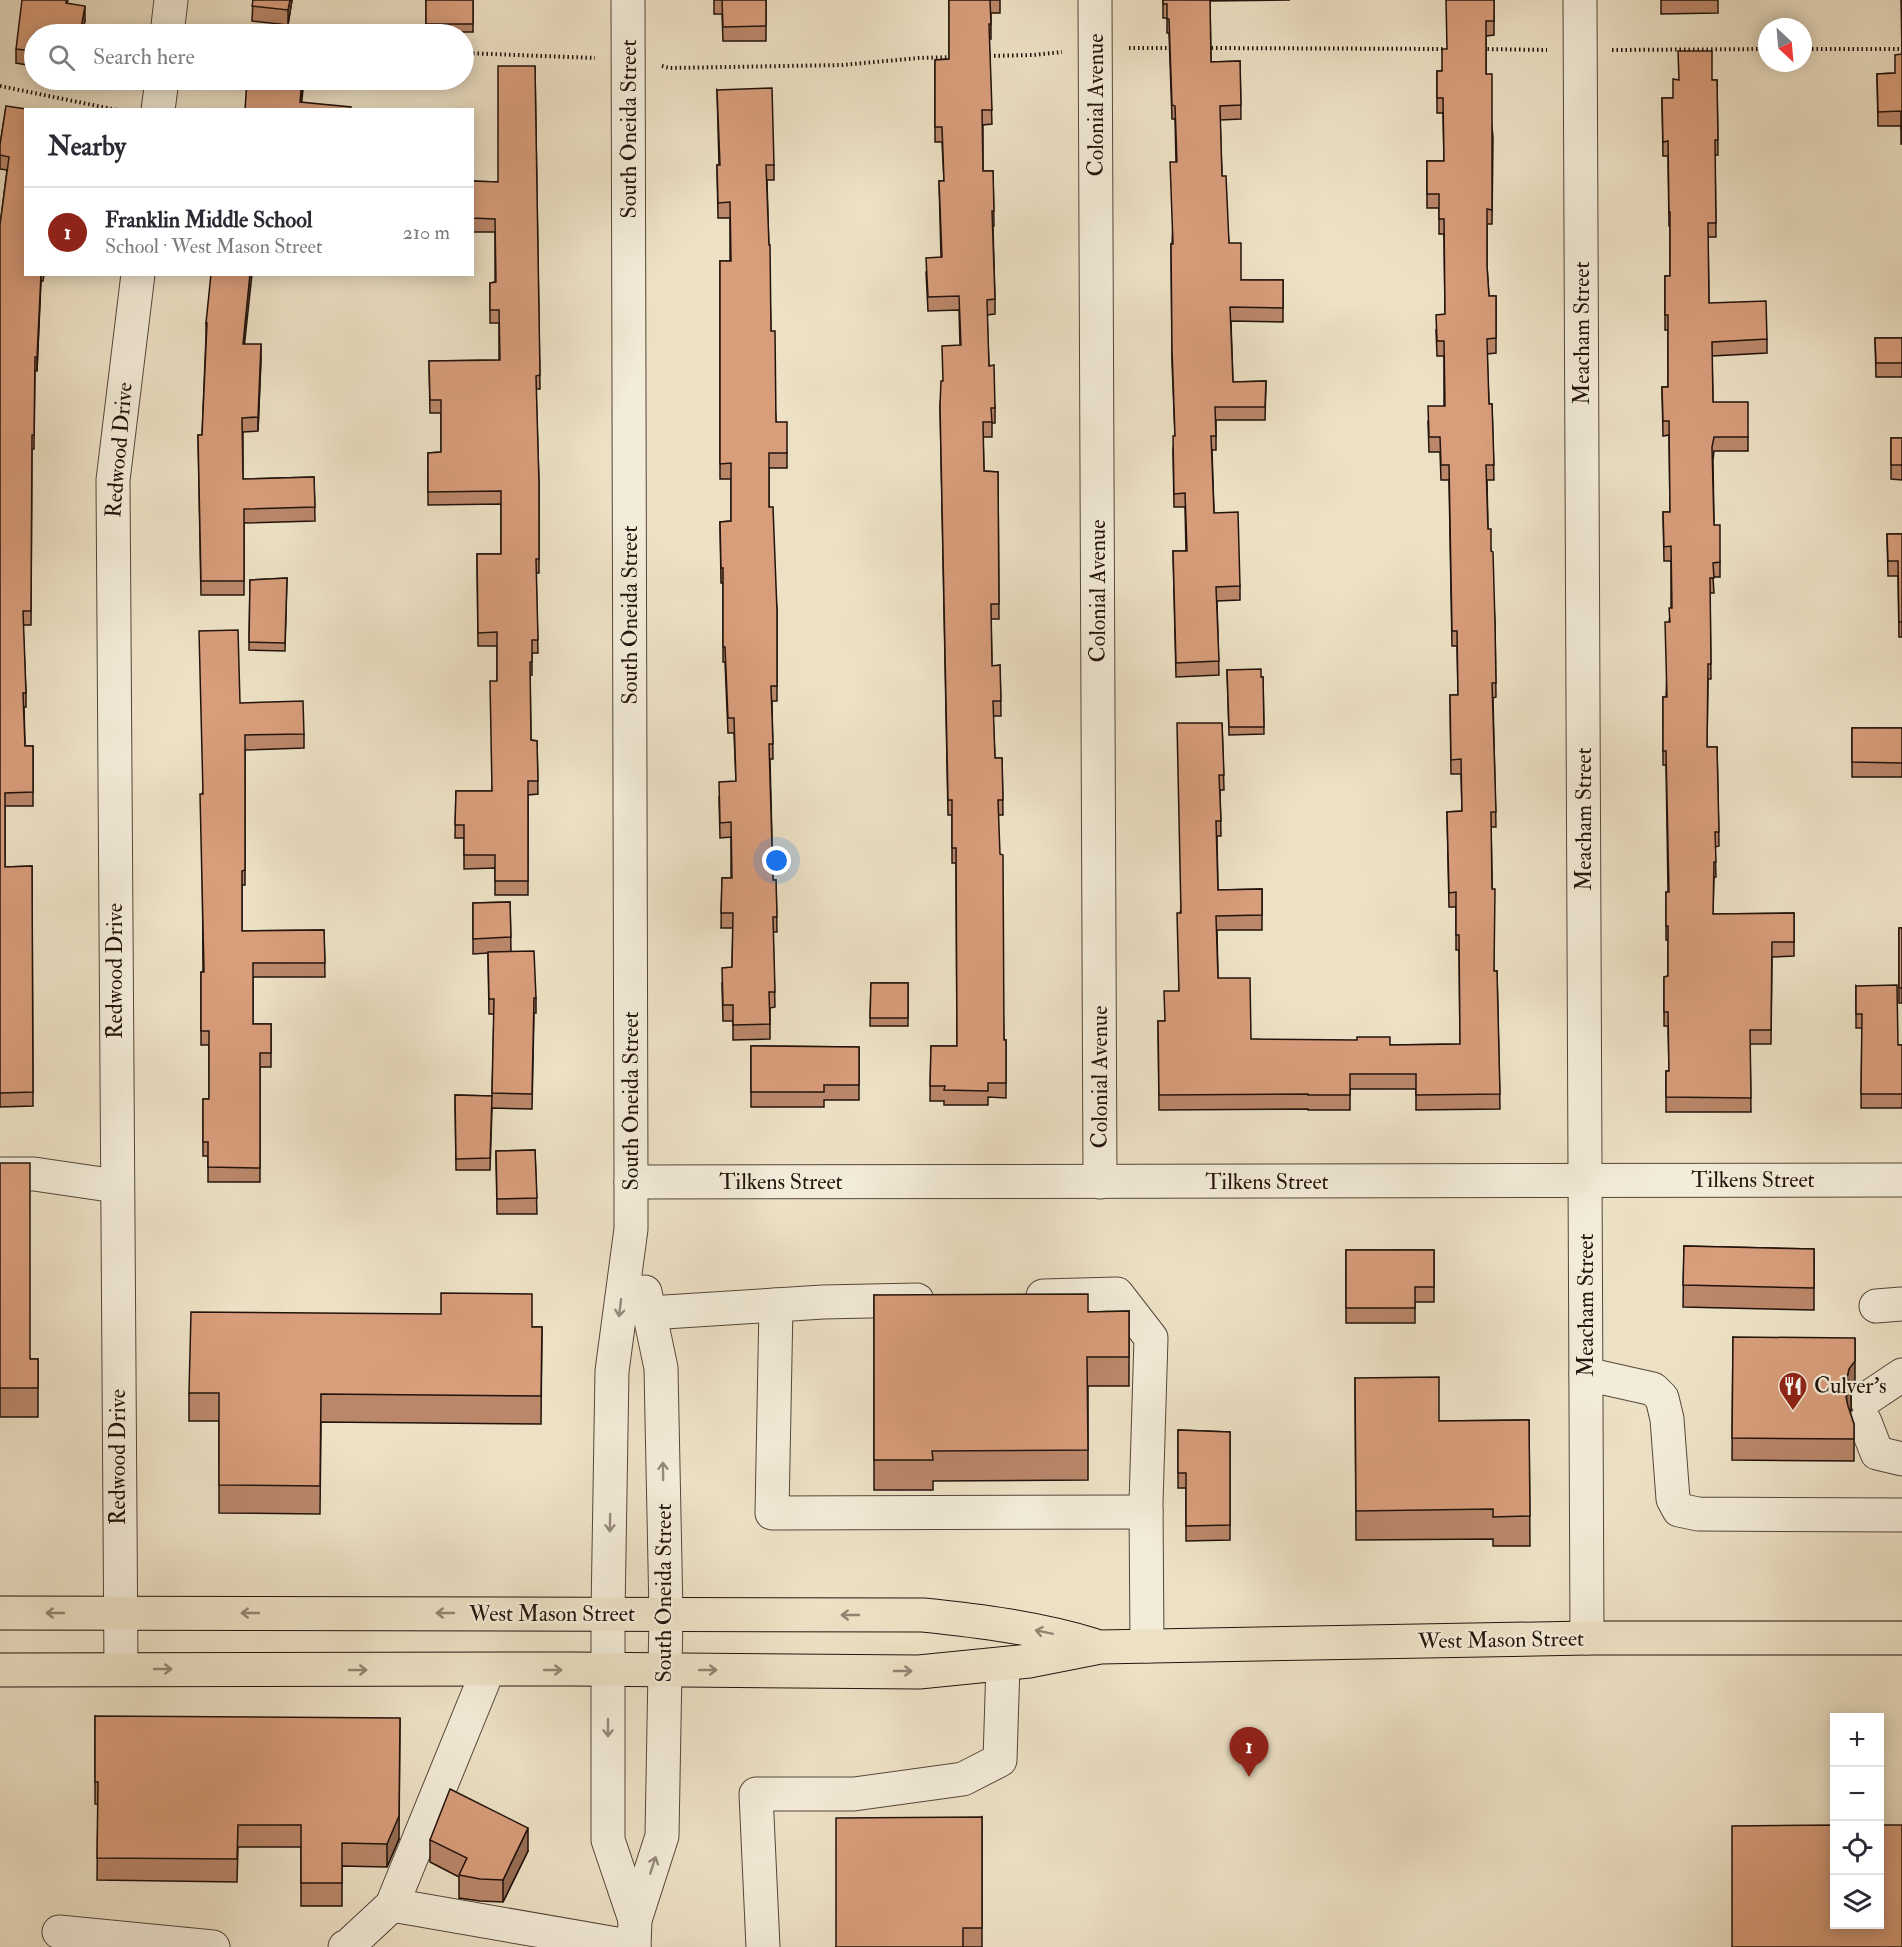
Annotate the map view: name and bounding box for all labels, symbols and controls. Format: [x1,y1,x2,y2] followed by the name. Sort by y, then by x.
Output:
[1758,18,1812,72] north arrow
[24,24,474,90] search box
[1082,34,1110,176] street label: Colonial Avenue
[615,39,643,219] street label: South Oneida Street
[45,41,78,74] icon: search
[93,43,195,71] text: Search here
[48,131,126,163] text: Nearby
[105,206,312,234] text: Franklin Middle School
[64,220,71,245] text: 1
[403,220,450,245] text: 210 m
[105,234,322,259] text: School · West Mason Street
[1568,261,1596,405] street label: Meacham Street
[99,381,139,519] street label: Redwood Drive
[1084,520,1112,662] street label: Colonial Avenue
[616,525,644,705] street label: South Oneida Street
[1570,747,1598,891] street label: Meacham Street
[762,846,791,875] your location
[101,903,129,1039] street label: Redwood Drive
[1086,1006,1114,1148] street label: Colonial Avenue
[617,1011,645,1191] street label: South Oneida Street
[1691,1166,1815,1194] street label: Tilkens Street
[719,1168,843,1196] street label: Tilkens Street
[1205,1168,1329,1196] street label: Tilkens Street
[1572,1233,1600,1377] street label: Meacham Street
[615,1297,626,1317] one-way arrow
[1777,1370,1809,1412] restaurant icon: Culver's
[1814,1372,1886,1400] place label: Culver's
[104,1389,132,1525] street label: Redwood Drive
[657,1462,669,1482] one-way arrow
[650,1503,678,1683] street label: South Oneida Street
[604,1513,615,1533] one-way arrow
[468,1600,635,1628] street label: West Mason Street
[45,1607,65,1619] one-way arrow
[240,1607,260,1619] one-way arrow
[435,1607,455,1619] one-way arrow
[840,1609,860,1620] one-way arrow
[1034,1625,1053,1637] one-way arrow
[1417,1625,1584,1655] street label: West Mason Street
[153,1663,173,1675] one-way arrow
[348,1664,368,1676] one-way arrow
[543,1664,563,1675] one-way arrow
[698,1664,718,1676] one-way arrow
[893,1666,913,1677] one-way arrow
[1830,1713,1884,1929] map controls
[1830,1713,1884,1767] button: +
[602,1717,614,1737] one-way arrow
[1230,1728,1268,1777] pin: 1
[1830,1767,1884,1821] button: −
[1830,1821,1884,1875] button: locate
[648,1856,659,1875] one-way arrow
[1830,1875,1884,1929] button: layers

